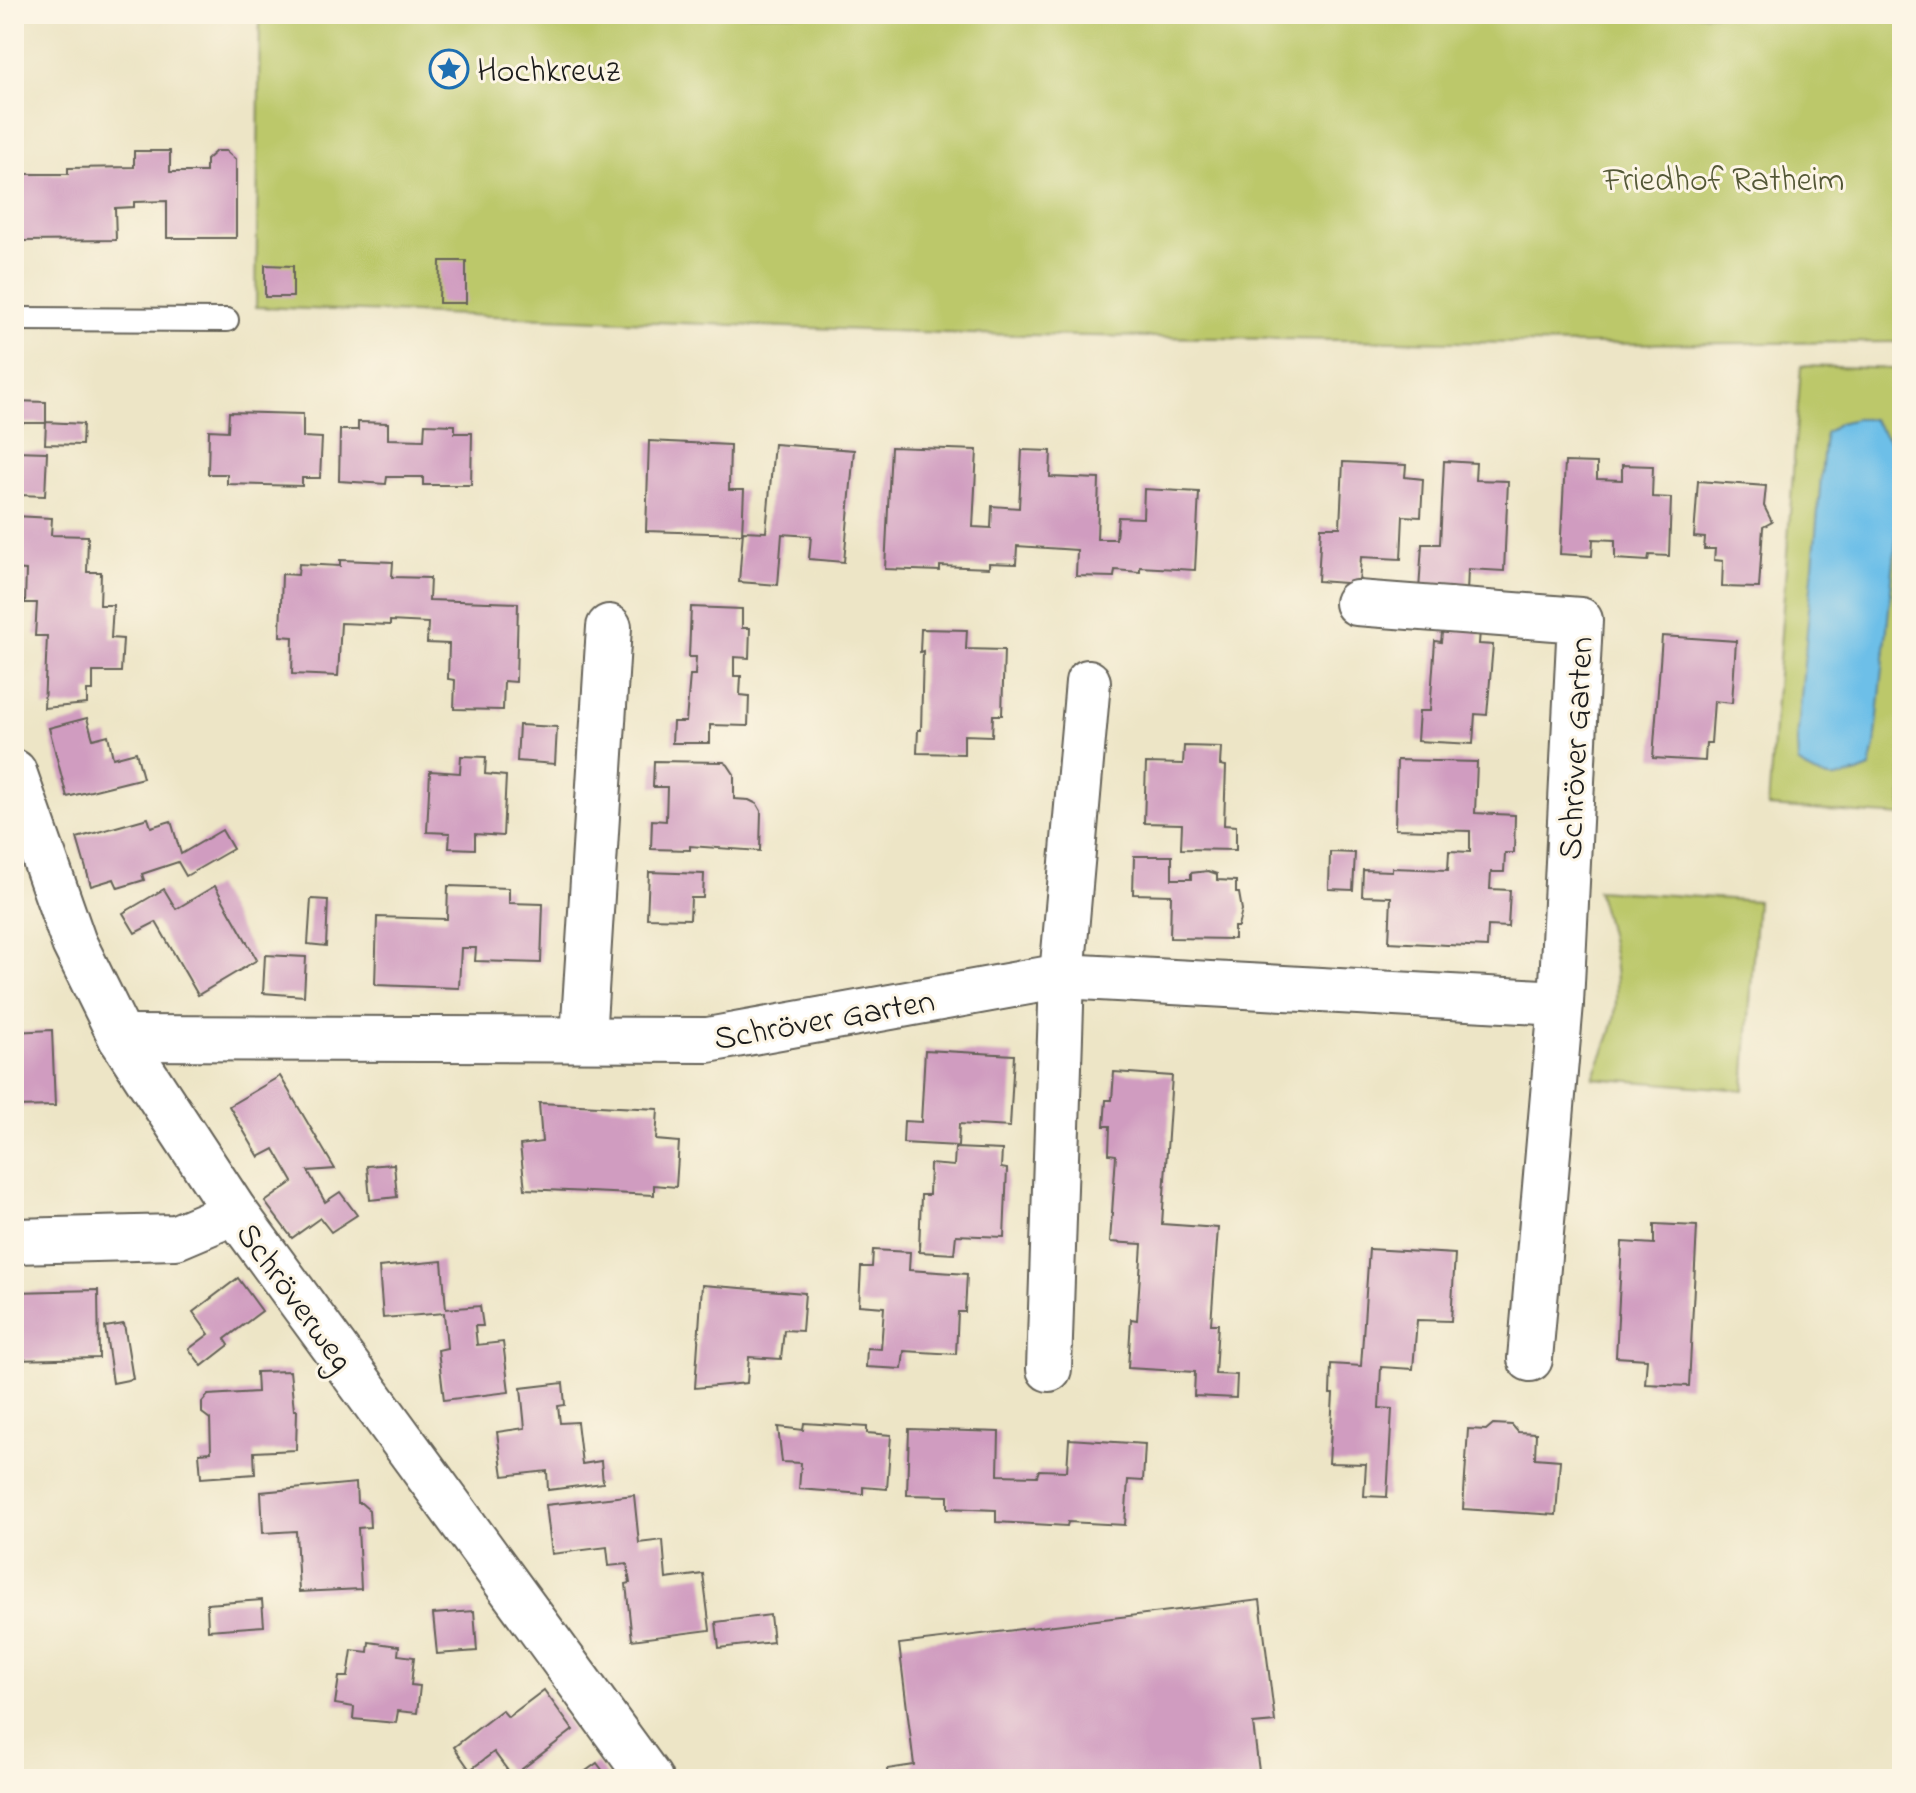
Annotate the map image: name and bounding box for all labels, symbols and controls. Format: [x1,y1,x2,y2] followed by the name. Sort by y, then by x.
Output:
[428,48,470,90] place icon: Hochkreuz
[477,48,621,98] place label: Hochkreuz
[1603,157,1844,207] park label: Friedhof Ratheim
[1547,635,1609,861] street label: Schröver Garten
[710,978,939,1066] street label: Schröver Garten
[221,1213,364,1383] street label: Schröverweg

